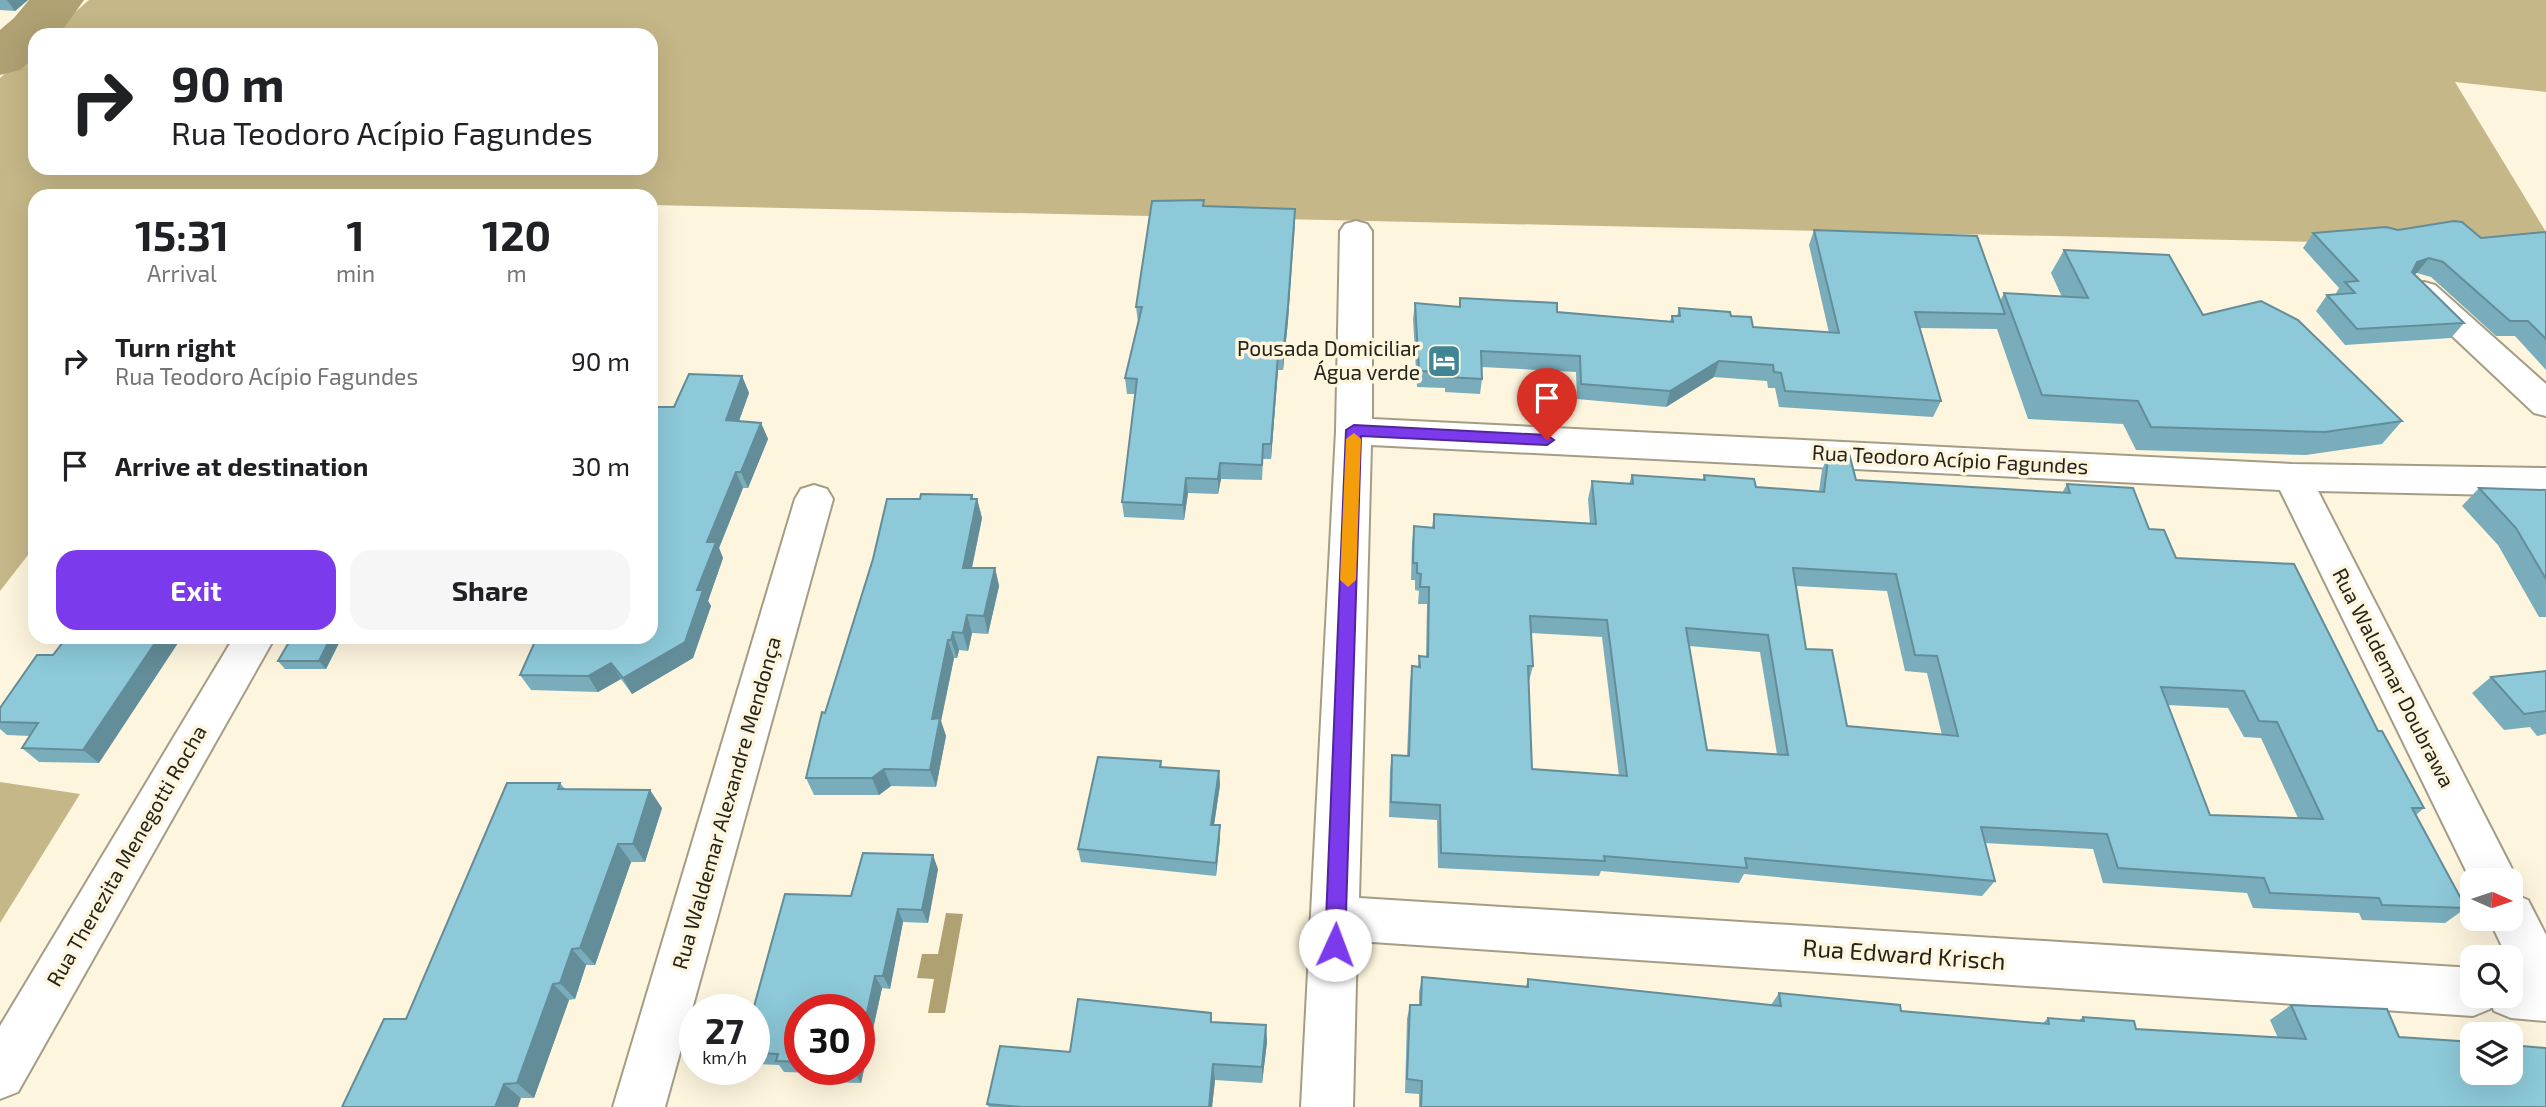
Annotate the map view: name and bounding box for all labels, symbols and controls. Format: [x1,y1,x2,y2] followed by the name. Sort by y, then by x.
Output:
[171,53,285,112] text: 90 m
[56,56,147,147] icon: right
[171,113,593,151] text: Rua Teodoro Acípio Fagundes
[135,209,229,259] text: 15:31
[346,209,365,259] text: 1
[482,209,551,259] text: 120
[147,259,217,287] text: Arrival
[336,259,375,287] text: min
[506,259,527,287] text: m
[115,331,236,362] text: Turn right
[1237,335,1421,384] place label: Pousada Domiciliar Água verde
[56,342,94,380] icon: right
[1425,342,1463,380] hotel icon: Pousada Domiciliar Água verde
[571,345,630,376] text: 90 m
[115,362,418,390] text: Rua Teodoro Acípio Fagundes
[1517,368,1577,440] pin
[1528,379,1566,417] icon: arrive
[1811,439,2089,478] street label: Rua Teodoro Acípio Fagundes
[56,447,94,485] icon: arrive
[115,450,368,481] text: Arrive at destination
[571,450,630,481] text: 30 m
[56,550,336,630] button: Exit
[350,550,630,630] button: Share
[2328,563,2461,791] street label: Rua Waldemar Doubrawa
[666,633,787,972] street label: Rua Waldemar Alexandre Mendonça
[41,720,211,990] street label: Rua Therezita Menegotti Rocha
[2460,868,2524,931] north arrow
[2460,868,2523,1085] map controls
[1298,908,1372,982] position arrow
[1802,932,2006,975] street label: Rua Edward Krisch
[2460,945,2523,1008] button: search
[784,994,875,1085] speed limit sign: 30
[705,1009,744,1051] text: 27
[2460,1022,2523,1085] button: layers
[702,1046,747,1068] text: km/h

